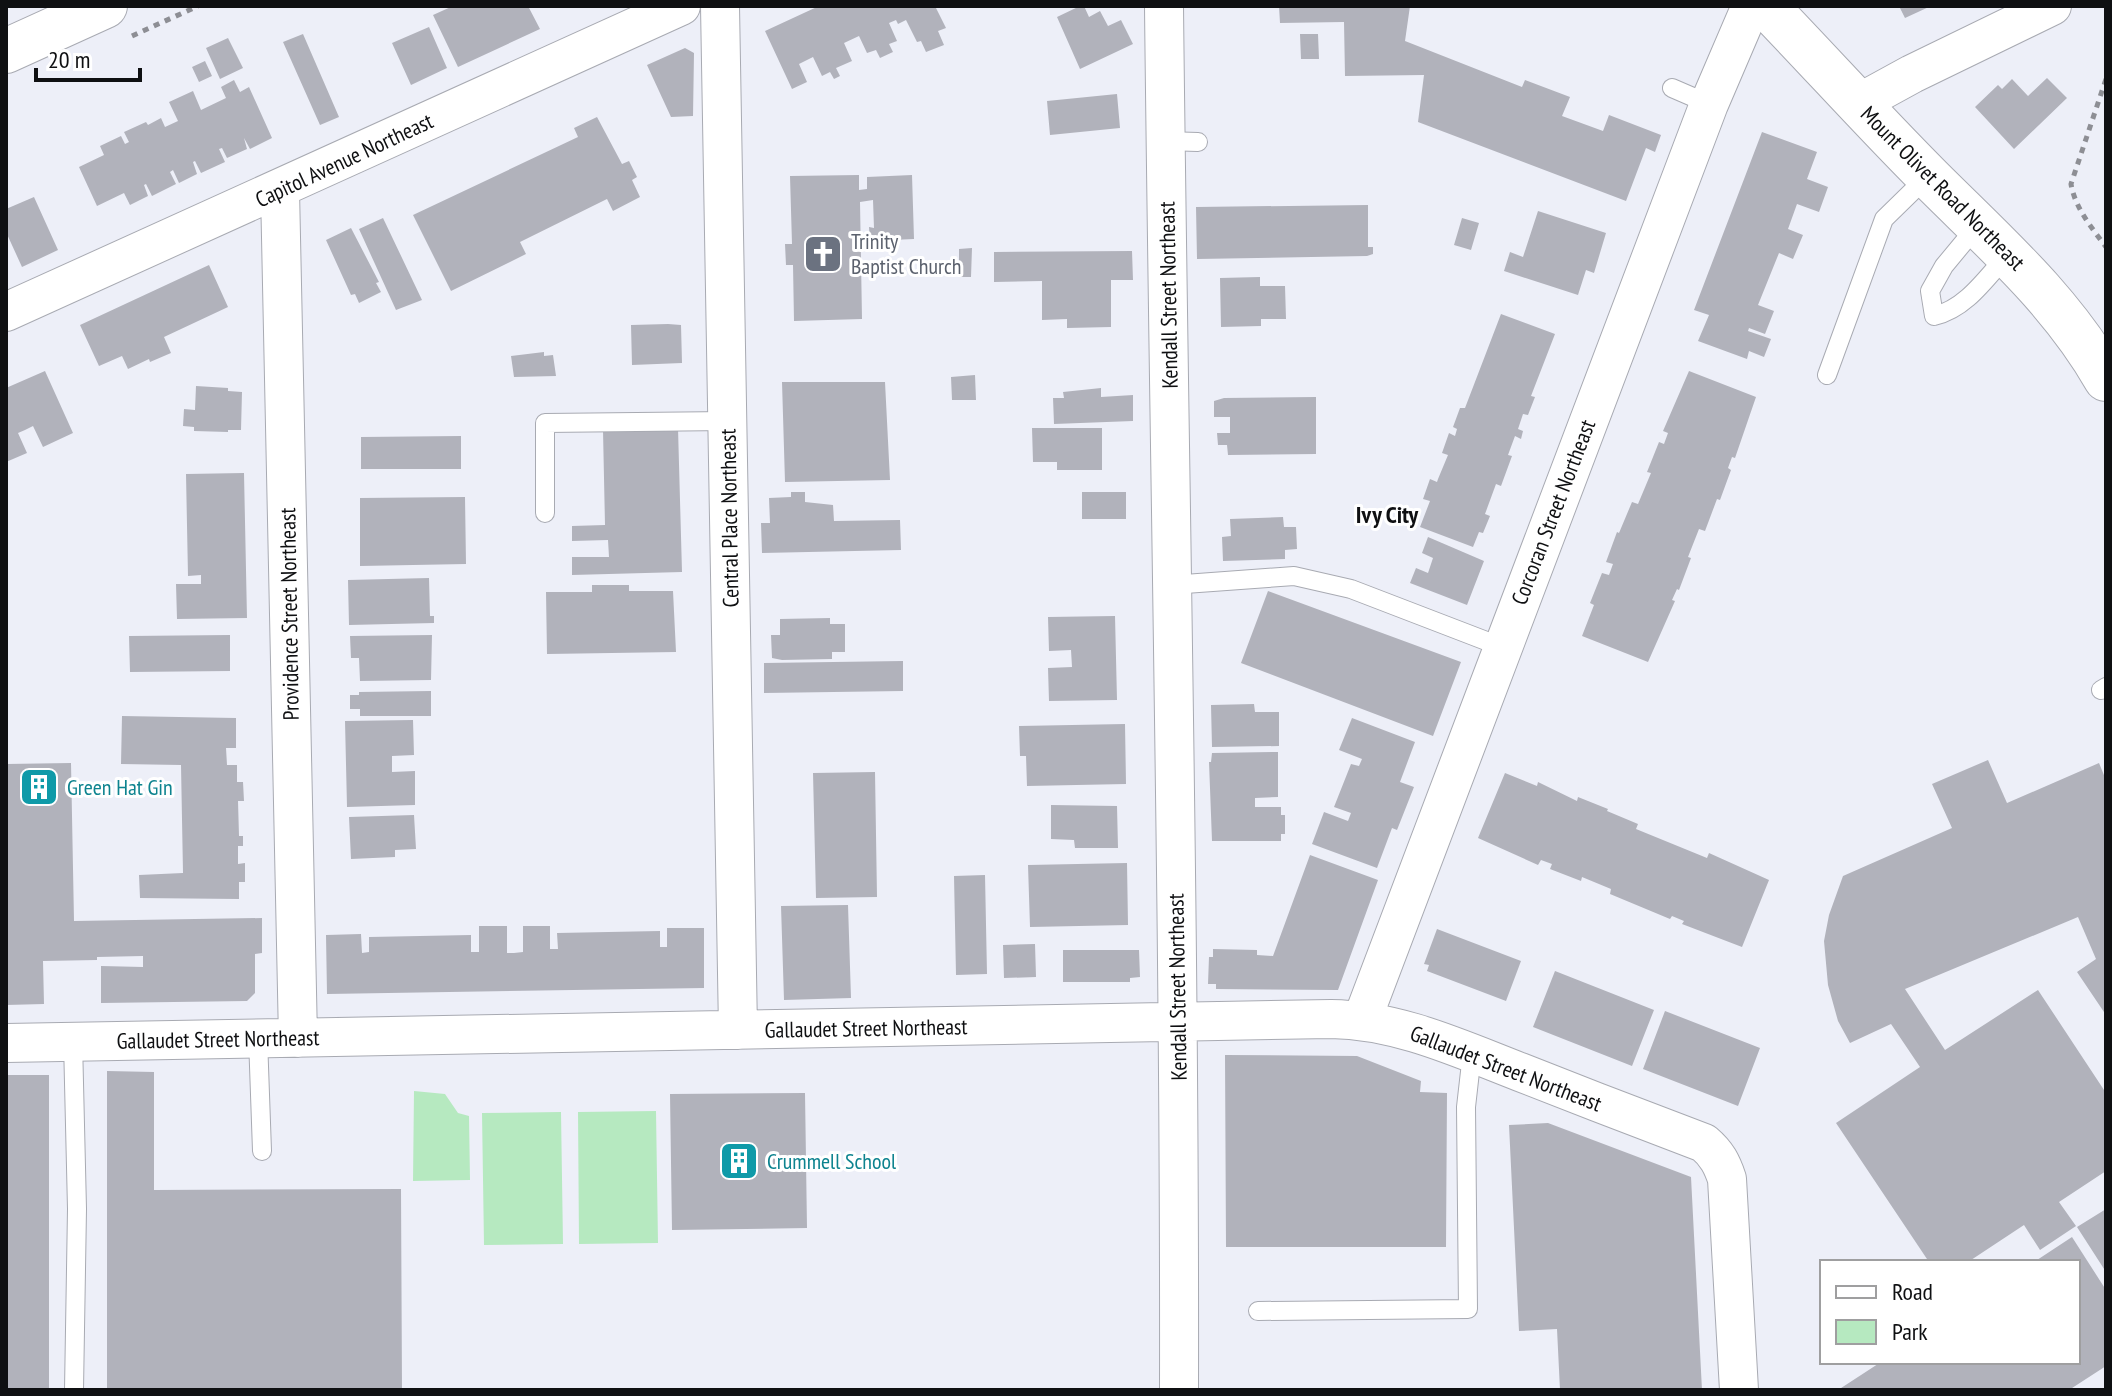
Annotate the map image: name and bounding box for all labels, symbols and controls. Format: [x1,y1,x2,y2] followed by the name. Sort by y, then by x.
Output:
[36,32,140,82] scale bar
[48,44,90,75] text: 20 m
[1855,100,2031,276] street label: Mount Olivet Road Northeast
[251,107,437,213] street label: Capitol Avenue Northeast
[1152,201,1184,389] street label: Kendall Street Northeast
[851,227,962,280] place label: Trinity Baptist Church
[802,233,844,275] church icon: Trinity Baptist Church
[1505,415,1601,609] street label: Corcoran Street Northeast
[713,428,745,608] street label: Central Place Northeast
[1356,499,1419,530] district label: Ivy City
[273,507,305,721] street label: Providence Street Northeast
[18,766,60,808] building icon: Green Hat Gin
[67,773,173,801] place label: Green Hat Gin
[1161,893,1193,1081] street label: Kendall Street Northeast
[764,1012,968,1044] street label: Gallaudet Street Northeast
[1406,1019,1606,1117] street label: Gallaudet Street Northeast
[116,1023,320,1055] street label: Gallaudet Street Northeast
[718,1140,760,1182] building icon: Crummell School
[767,1147,897,1175] place label: Crummell School
[1820,1260,2080,1364] legend
[1892,1276,1933,1307] text: Road
[1892,1316,1928,1347] text: Park

